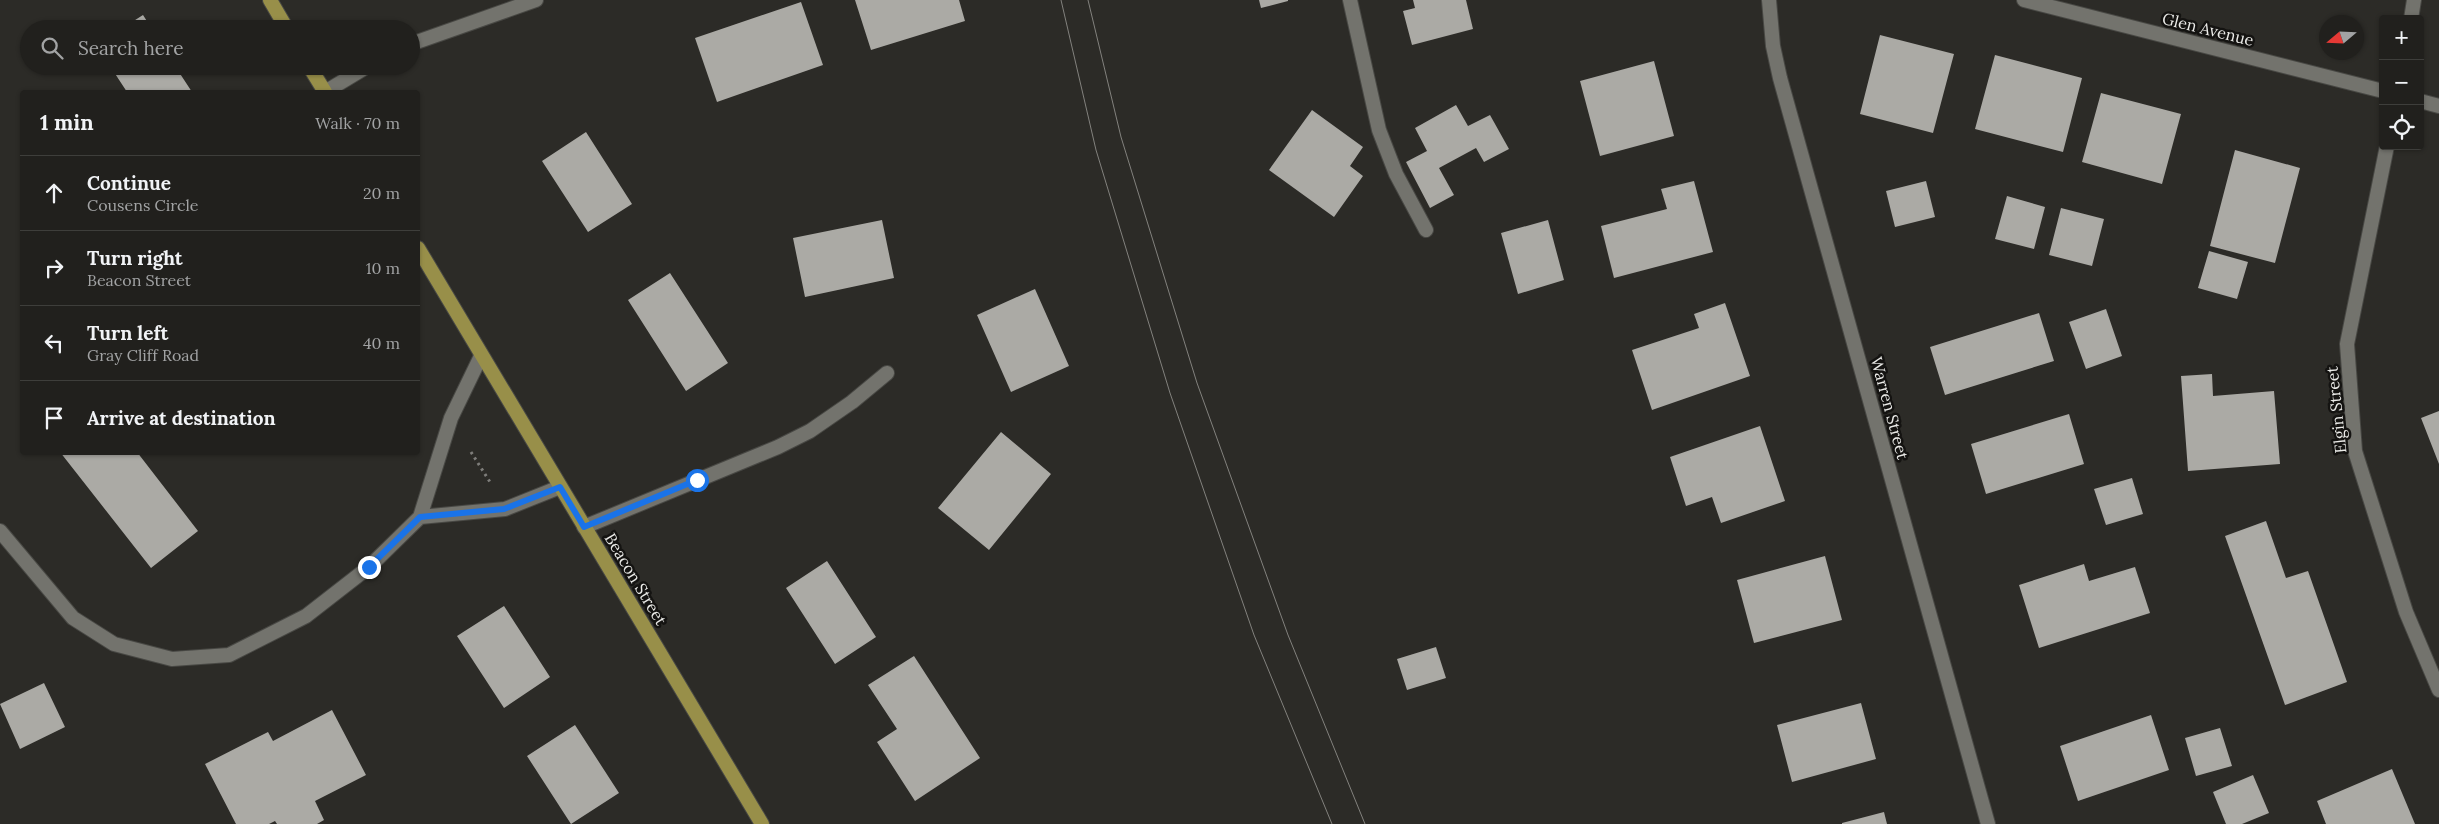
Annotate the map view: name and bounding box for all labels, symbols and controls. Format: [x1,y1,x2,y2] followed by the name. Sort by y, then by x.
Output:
[2160,8,2256,50] street label: Glen Avenue
[2319,15,2364,60] north arrow
[2379,15,2424,150] map controls
[2379,15,2424,60] button: +
[20,20,420,75] search box
[38,34,66,62] icon: search
[78,36,184,60] text: Search here
[2379,60,2424,105] button: −
[2379,105,2424,150] button: locate
[40,109,94,136] text: 1 min
[315,113,400,133] text: Walk · 70 m
[87,171,171,195] text: Continue
[40,179,68,207] icon: ahead
[363,183,400,203] text: 20 m
[87,195,199,215] text: Cousens Circle
[87,246,183,270] text: Turn right
[40,254,68,282] icon: right
[366,258,400,278] text: 10 m
[87,270,191,290] text: Beacon Street
[87,321,168,345] text: Turn left
[40,329,68,357] icon: left
[363,333,400,353] text: 40 m
[87,345,199,365] text: Gray Cliff Road
[1867,355,1913,462] street label: Warren Street
[2321,365,2351,454] street label: Elgin Street
[40,404,68,432] icon: arrive
[87,406,276,430] text: Arrive at destination
[686,469,709,492] route start
[601,529,672,629] street label: Beacon Street
[358,556,381,579] route end

